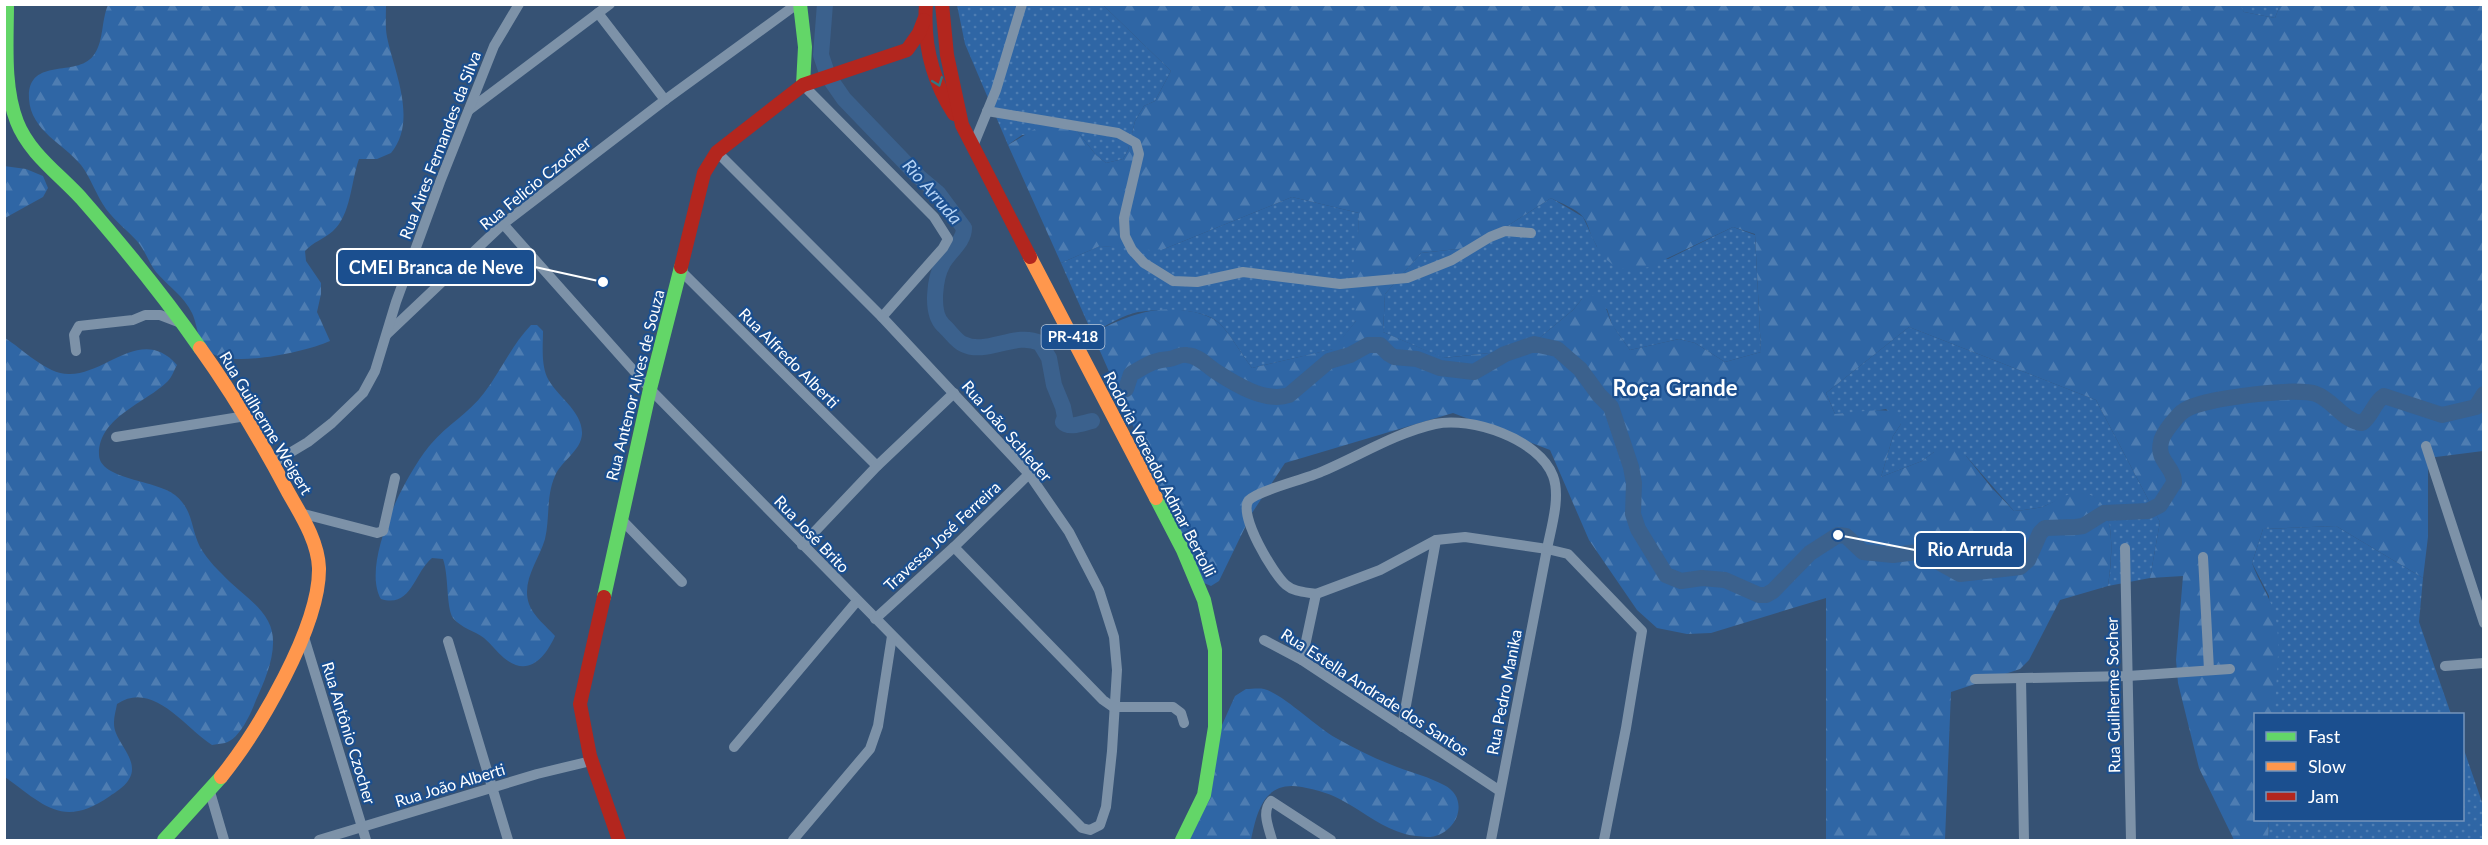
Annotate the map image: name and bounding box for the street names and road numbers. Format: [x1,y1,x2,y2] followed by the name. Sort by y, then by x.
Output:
[395,48,484,242] street label: Rua Aires Fernandes da Silva
[475,132,594,233] street label: Rua Felicio Czocher
[602,287,667,482] street label: Rua Antenor Alves de Souza
[735,304,843,412] street label: Rua Alfredo Alberti
[1042,325,1104,349] road number: PR-418
[216,348,317,498] street label: Rua Guilherme Weigert
[1100,368,1221,580] street label: Rodovia Vereador Admar Bertolli
[958,376,1056,485] street label: Rua João Schleder
[880,477,1004,594] street label: Travessa José Ferreira
[771,491,854,576] street label: Rua José Brito
[2102,617,2123,773] street label: Rua Guilherme Socher
[1278,624,1473,759] street label: Rua Estella Andrade dos Santos
[1482,628,1525,756] street label: Rua Pedro Manika
[319,659,380,807] street label: Rua Antônio Czocher
[393,759,507,810] street label: Rua João Alberti

